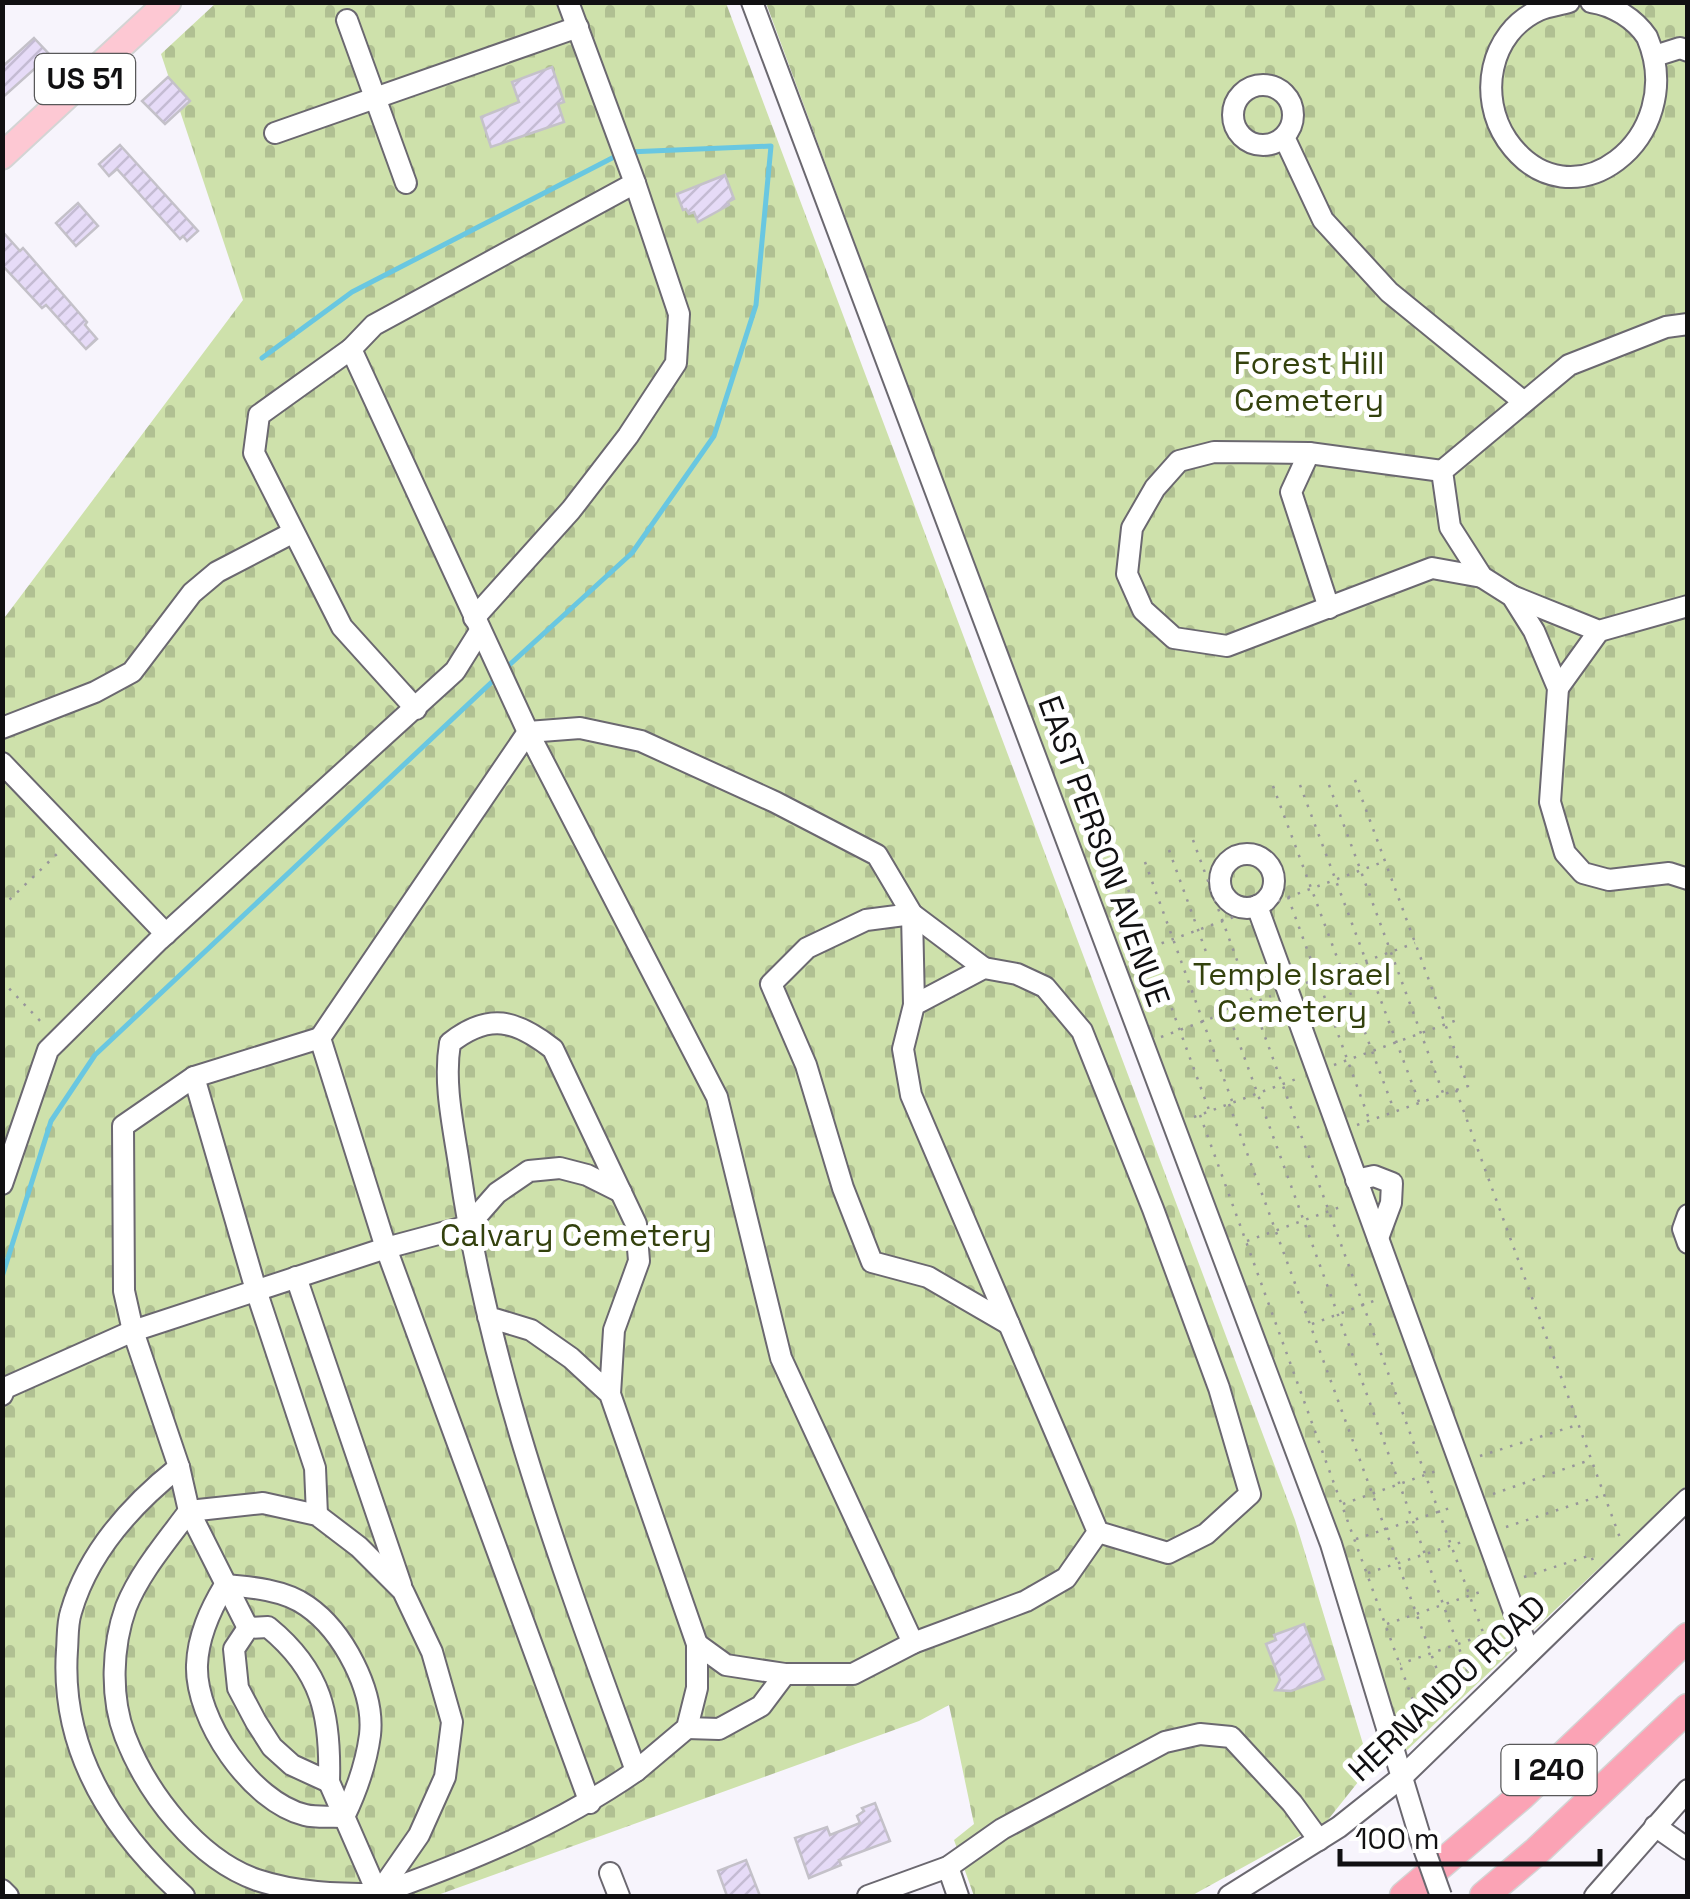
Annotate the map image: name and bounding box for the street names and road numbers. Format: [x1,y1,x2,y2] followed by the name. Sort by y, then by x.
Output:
[35,54,135,104] road number: US 51
[1029,690,1179,1012] street label: EAST PERSON AVENUE
[1340,1586,1554,1790] street label: HERNANDO ROAD
[1502,1745,1596,1795] road number: I 240

